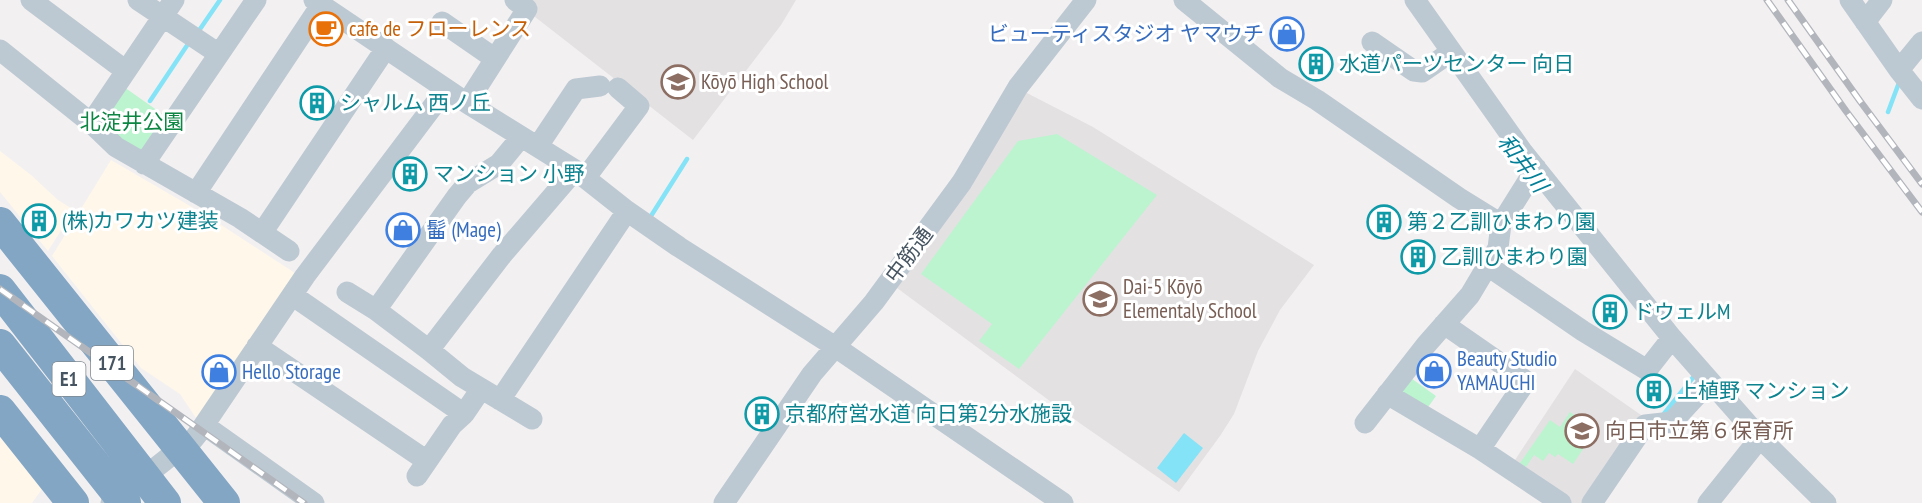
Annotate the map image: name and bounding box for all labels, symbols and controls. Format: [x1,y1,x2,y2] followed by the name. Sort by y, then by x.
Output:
[308,11,344,47] cafe icon: cafe de フローレンス
[349,15,531,42] place label: cafe de フローレンス
[1269,16,1305,52] shop icon: ビューティスタジオ ヤマウチ
[988,20,1264,47] place label: ビューティスタジオ ヤマウチ
[1298,46,1334,82] building icon: 水道パーツセンター 向日
[1339,50,1574,77] place label: 水道パーツセンター 向日
[660,64,696,100] school or university icon: Kōyō High School
[701,68,828,95] place label: Kōyō High School
[299,85,335,121] building icon: シャルム 西ノ丘
[340,89,491,116] place label: シャルム 西ノ丘
[80,108,185,135] park label: 北淀井公園
[1492,128,1555,199] water label: 和井川
[392,156,428,192] building icon: マンション 小野
[433,160,584,187] place label: マンション 小野
[21,203,57,239] building icon: (株)カワカツ建装
[1366,204,1402,240] building icon: 第２乙訓ひまわり園
[62,207,219,234] place label: (株)カワカツ建装
[1407,208,1596,235] place label: 第２乙訓ひまわり園
[385,212,421,248] shop icon: 髷 (Mage)
[426,216,501,243] place label: 髷 (Mage)
[879,221,938,288] street label: 中筋通
[1400,239,1436,275] building icon: 乙訓ひまわり園
[1441,243,1588,270] place label: 乙訓ひまわり園
[1123,273,1257,324] place label: Dai-5 Kōyō Elementaly School
[1082,281,1118,317] school or university icon: Dai-5 Kōyō Elementaly School
[1592,294,1628,330] building icon: ドウェルM
[1633,298,1730,325] place label: ドウェルM
[1457,345,1557,396] place label: Beauty Studio YAMAUCHI
[91,346,133,380] road number: 171
[1416,353,1452,389] shop icon: Beauty Studio YAMAUCHI
[201,354,237,390] shop icon: Hello Storage
[242,358,341,385] place label: Hello Storage
[52,362,86,396] road number: E1
[1636,373,1672,409] building icon: 上植野 マンション
[1677,377,1849,404] place label: 上植野 マンション
[744,396,780,432] building icon: 京都府営水道 向日第2分水施設
[785,400,1072,427] place label: 京都府営水道 向日第2分水施設
[1564,413,1600,449] school or university icon: 向日市立第６保育所
[1605,417,1794,444] place label: 向日市立第６保育所

